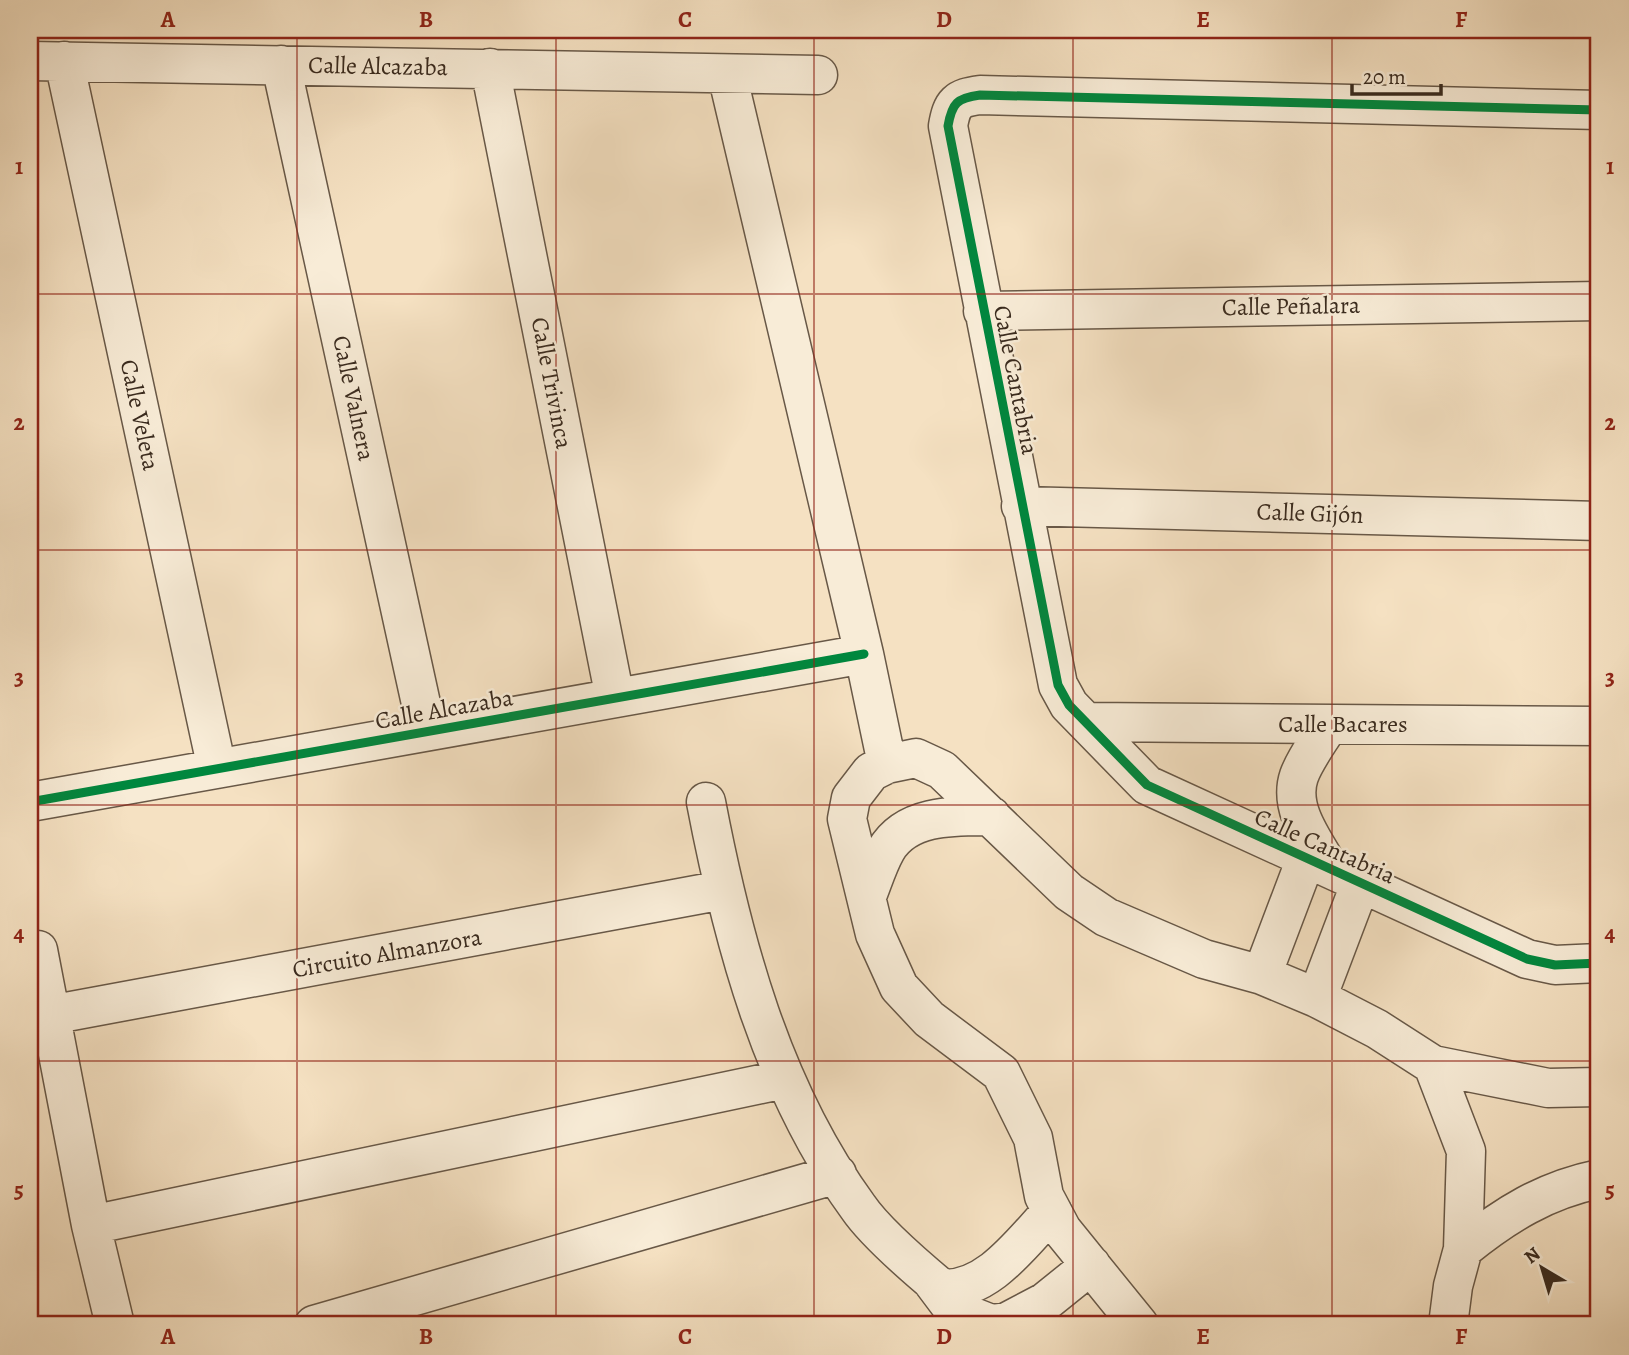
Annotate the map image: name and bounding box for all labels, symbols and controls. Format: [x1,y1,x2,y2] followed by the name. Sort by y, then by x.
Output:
[160,4,176,35] text: A
[419,4,433,35] text: B
[678,4,692,35] text: C
[936,4,952,35] text: D
[1196,4,1210,35] text: E
[1455,4,1468,35] text: F
[308,49,449,83] street label: Calle Alcazaba
[1352,52,1442,96] scale bar
[1363,63,1406,91] text: 20 m
[15,151,23,182] text: 1
[1606,151,1614,182] text: 1
[1222,289,1361,323] street label: Calle Peñalara
[986,303,1046,458] street label: Calle Cantabria
[524,314,581,452] street label: Calle Trivinca
[325,332,383,464] street label: Calle Valnera
[113,357,168,474] street label: Calle Veleta
[13,407,25,438] text: 2
[1604,407,1616,438] text: 2
[1256,495,1364,531] street label: Calle Gijón
[14,662,24,693] text: 3
[1605,662,1615,693] text: 3
[373,681,516,737] street label: Calle Alcazaba
[1278,708,1408,740] street label: Calle Bacares
[1249,801,1401,892] street label: Calle Cantabria
[14,918,25,949] text: 4
[1605,918,1616,949] text: 4
[290,920,485,985] street label: Circuito Almanzora
[14,1174,24,1205] text: 5
[1605,1174,1615,1205] text: 5
[1506,1232,1576,1302] north arrow
[1519,1241,1546,1270] text: N
[160,1321,176,1352] text: A
[419,1321,433,1352] text: B
[678,1321,692,1352] text: C
[936,1321,952,1352] text: D
[1196,1321,1210,1352] text: E
[1455,1321,1468,1352] text: F

